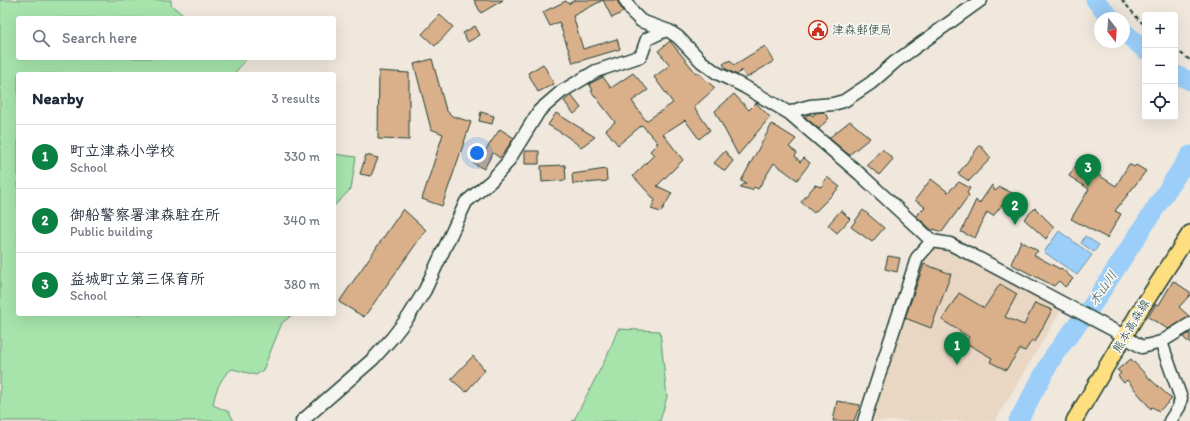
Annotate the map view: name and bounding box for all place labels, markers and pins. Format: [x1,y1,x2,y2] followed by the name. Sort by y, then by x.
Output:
[807,19,829,41] public building icon: 津森郵便局
[832,23,892,37] place label: 津森郵便局
[1075,154,1101,187] pin: 3
[1002,192,1028,225] pin: 2
[944,332,970,365] pin: 1

